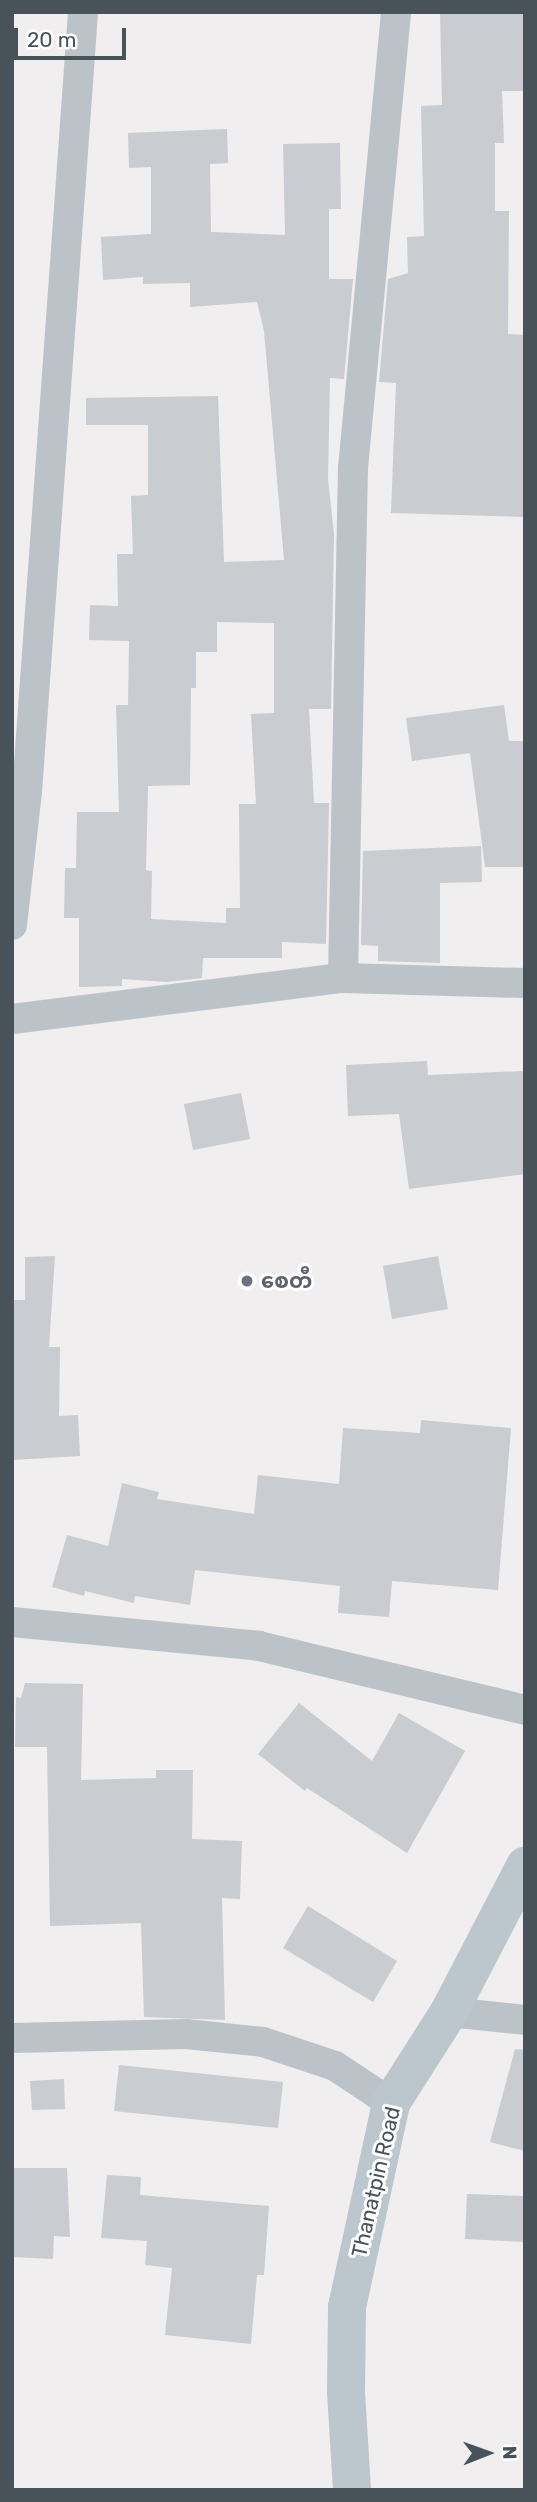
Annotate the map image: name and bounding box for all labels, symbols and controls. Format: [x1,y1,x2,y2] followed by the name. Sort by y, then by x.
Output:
[18,14,130,58] scale bar
[27,27,76,52] text: 20 m
[261,1268,312,1294] place label: စေတီ
[239,1273,255,1289] marker: စေတီ
[346,2104,406,2260] street label: Thanatpin Road
[453,2418,523,2488] north arrow
[498,2446,521,2460] text: N

